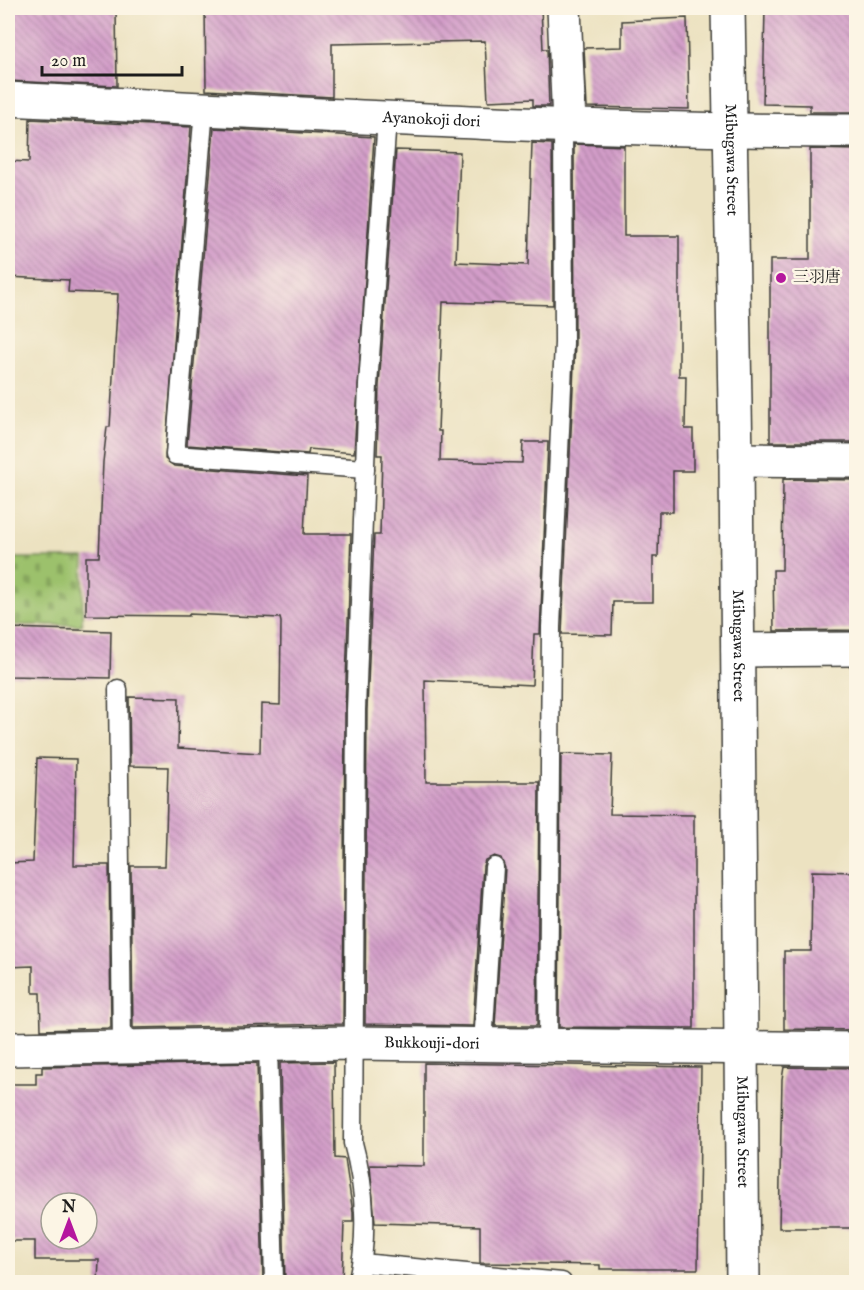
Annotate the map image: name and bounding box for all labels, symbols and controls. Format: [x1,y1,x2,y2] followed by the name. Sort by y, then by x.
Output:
[42,39,182,77] scale bar
[51,50,86,73] text: 20 m
[720,104,742,217] street label: Mibugawa Street
[381,108,481,132] street label: Ayanokoji dori
[793,268,841,288] place label: 三羽唐
[774,271,788,285] marker: 三羽唐
[727,590,748,703] street label: Mibugawa Street
[384,1033,480,1055] street label: Bukkouji-dori
[731,1076,752,1189] street label: Mibugawa Street
[39,1191,99,1251] north arrow
[61,1198,76,1218] text: N

